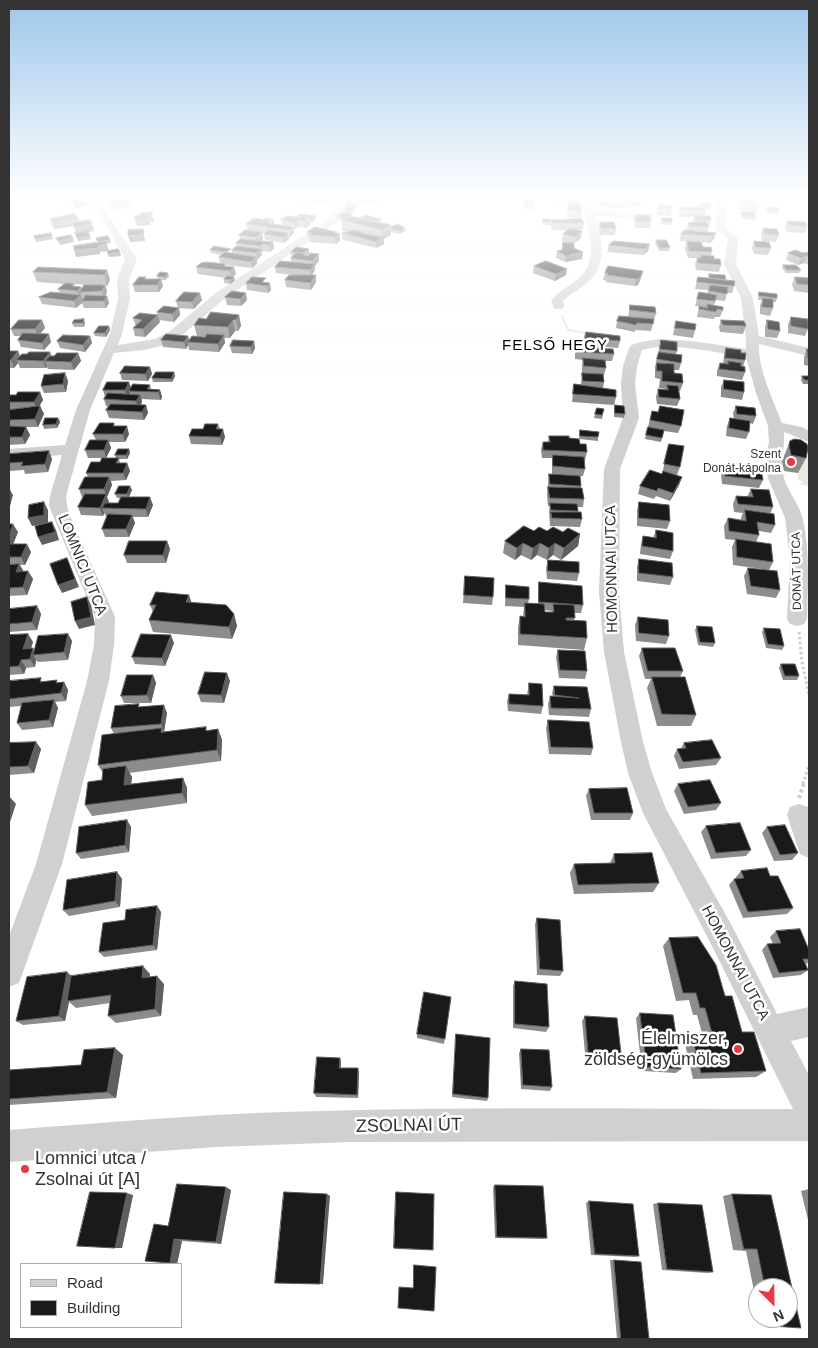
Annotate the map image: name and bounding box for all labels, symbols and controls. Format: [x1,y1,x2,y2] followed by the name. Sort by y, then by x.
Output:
[501,337,609,355] district label: FELSŐ HEGY
[703,448,781,476] place label: Szent Donát-kápolna
[785,456,797,468] marker: Szent Donát-kápolna
[602,505,622,633] street label: HOMONNAI UTCA
[54,512,110,618] street label: LOMNICI UTCA
[789,532,805,610] street label: DONÁT UTCA
[697,902,773,1024] street label: HOMONNAI UTCA
[584,1028,728,1070] place label: Élelmiszer, zöldség-gyümölcs
[732,1043,744,1055] marker: Élelmiszer, zöldség-gyümölcs
[356,1114,462,1138] street label: ZSOLNAI ÚT
[35,1148,146,1190] place label: Lomnici utca / Zsolnai út [A]
[19,1163,31,1175] marker: Lomnici utca / Zsolnai út [A]
[20,1263,182,1328] legend
[67,1274,103,1291] text: Road
[748,1278,798,1328] north arrow
[67,1299,120,1316] text: Building
[771,1307,786,1325] text: N

